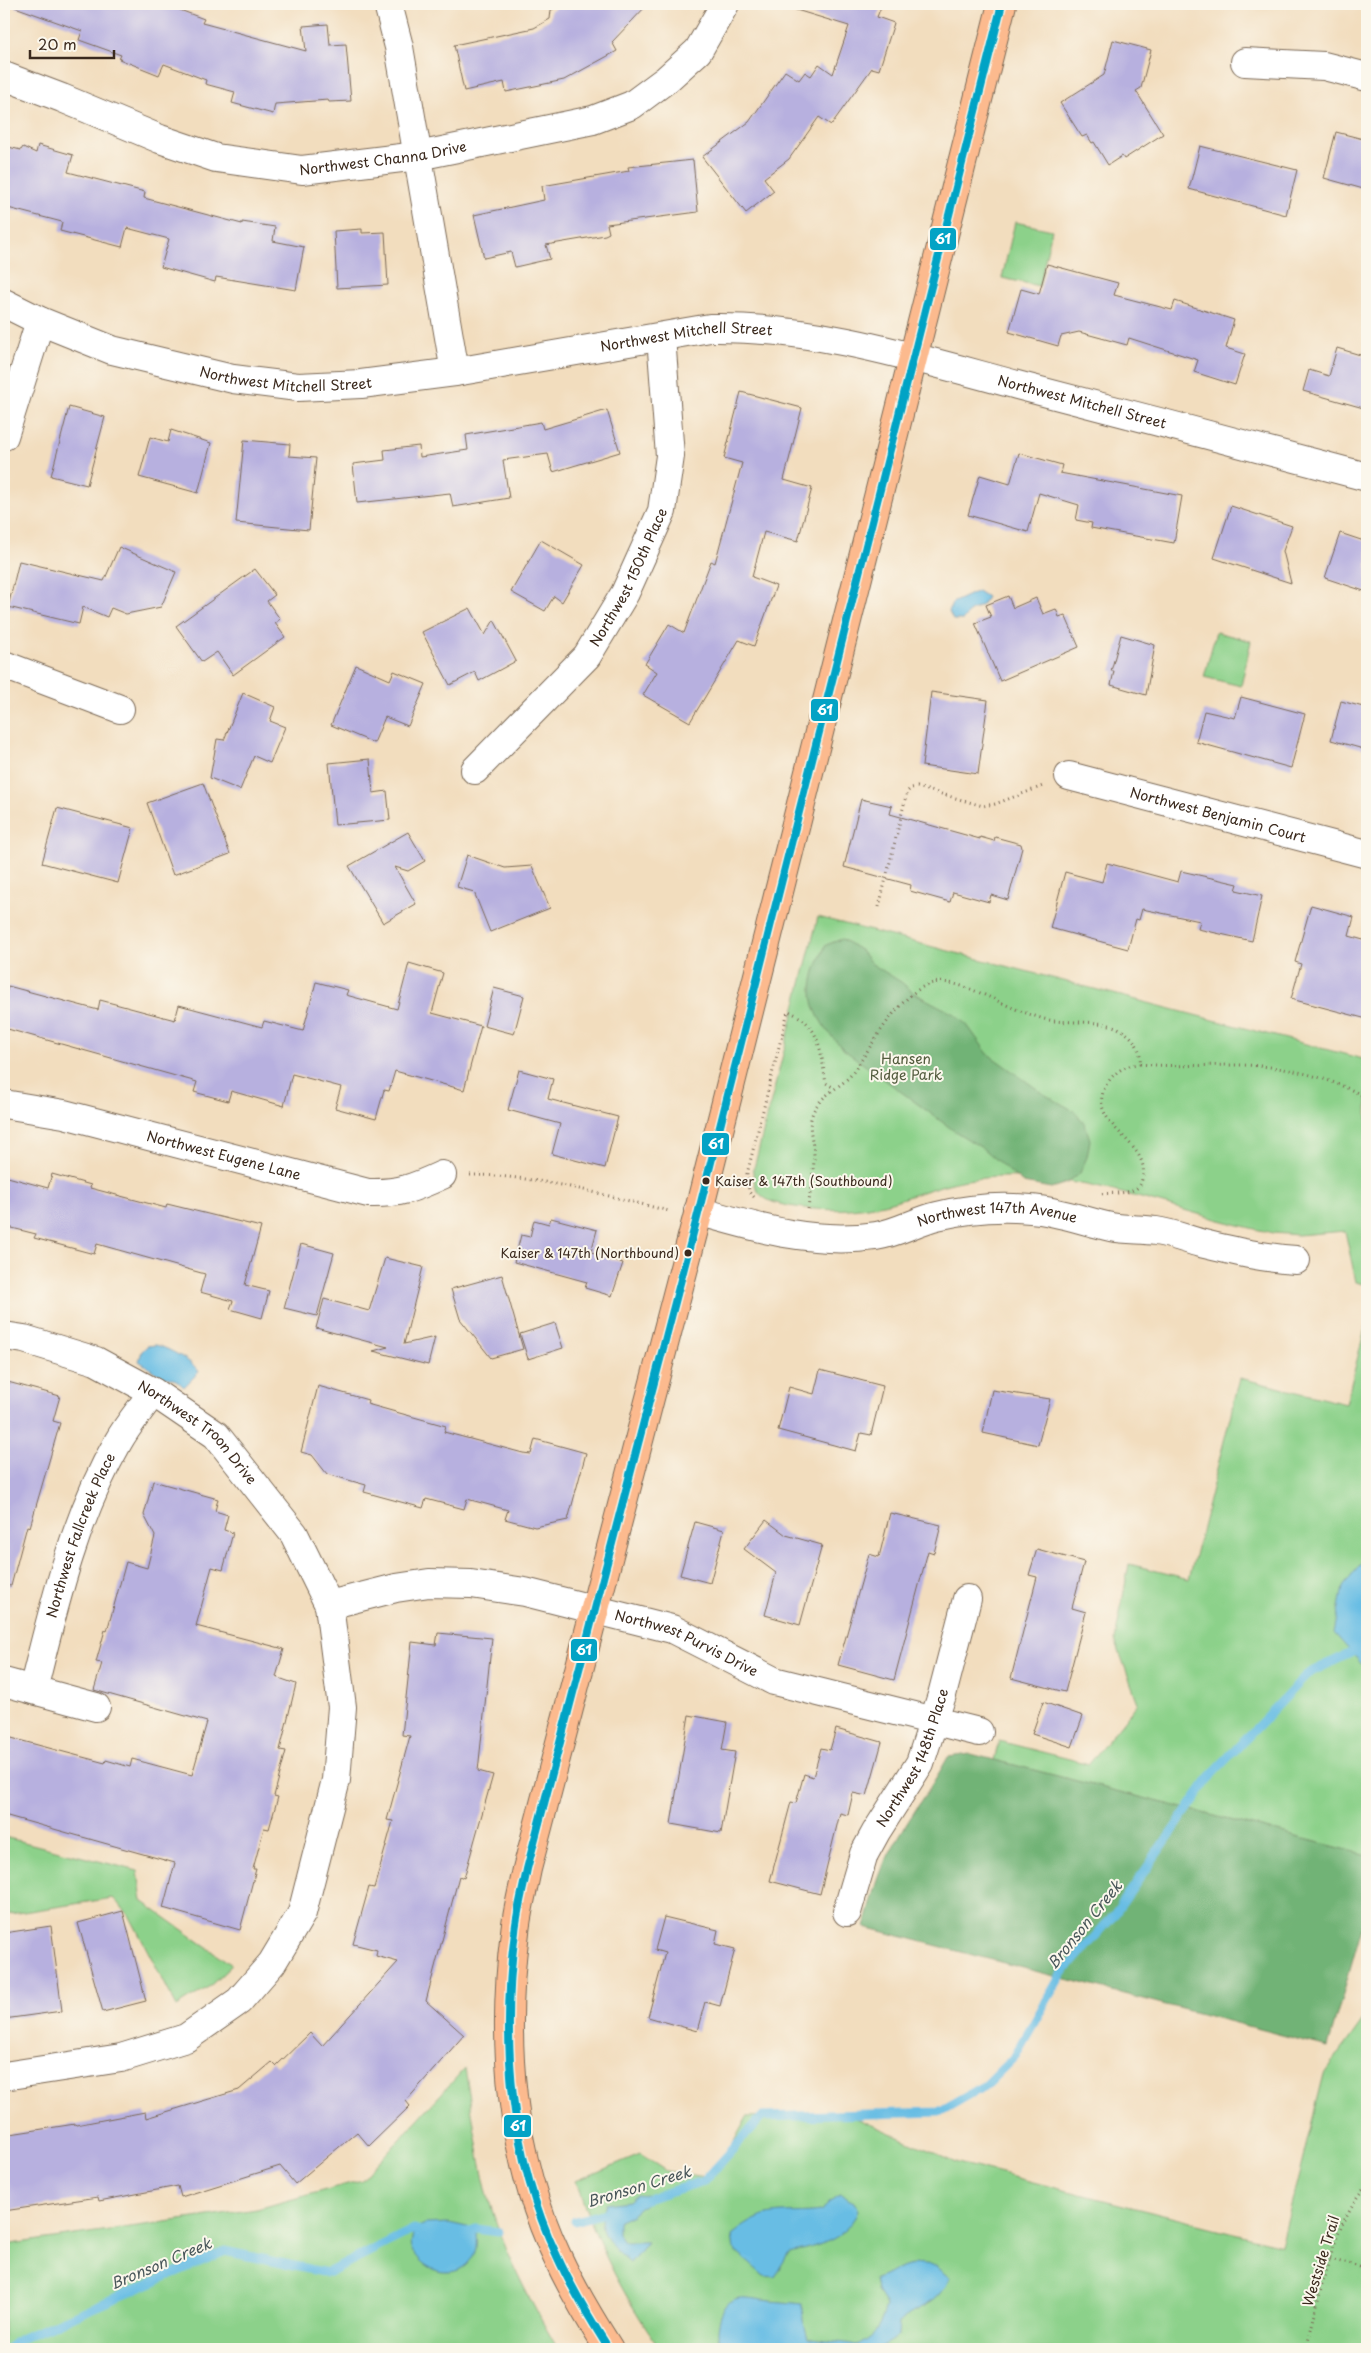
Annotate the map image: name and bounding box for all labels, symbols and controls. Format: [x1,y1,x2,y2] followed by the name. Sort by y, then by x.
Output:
[30,28,114,60] scale bar
[38,32,77,55] text: 20 m
[298,135,468,180] street label: Northwest Channa Drive
[929,227,957,251] line badge: 61
[935,228,951,249] text: 61
[599,317,774,357] street label: Northwest Mitchell Street
[198,360,373,397] street label: Northwest Mitchell Street
[996,369,1169,434] street label: Northwest Mitchell Street
[584,504,672,650] street label: Northwest 150th Place
[810,698,839,722] line badge: 61
[817,699,833,720] text: 61
[1128,781,1309,848] street label: Northwest Benjamin Court
[870,1048,943,1085] park label: Hansen Ridge Park
[145,1125,304,1185] street label: Northwest Eugene Lane
[701,1132,730,1156] line badge: 61
[708,1133,724,1154] text: 61
[715,1171,893,1190] place label: Kaiser & 147th (Southbound)
[701,1176,711,1186] marker: Kaiser & 147th (Southbound)
[914,1197,1080,1232] street label: Northwest 147th Avenue
[500,1243,679,1262] place label: Kaiser & 147th (Northbound)
[683,1248,693,1258] marker: Kaiser & 147th (Northbound)
[134,1375,262,1489] street label: Northwest Troon Drive
[41,1449,120,1620] street label: Northwest Fallcreek Place
[613,1604,762,1681] street label: Northwest Purvis Drive
[570,1638,598,1662] line badge: 61
[576,1639,592,1660] text: 61
[871,1686,953,1831] street label: Northwest 148th Place
[1041,1874,1127,1973] water label: Bronson Creek
[503,2114,532,2138] line badge: 61
[510,2115,526,2136] text: 61
[583,2158,694,2212] water label: Bronson Creek
[1297,2213,1344,2309] street label: Westside Trail
[106,2231,216,2294] water label: Bronson Creek

